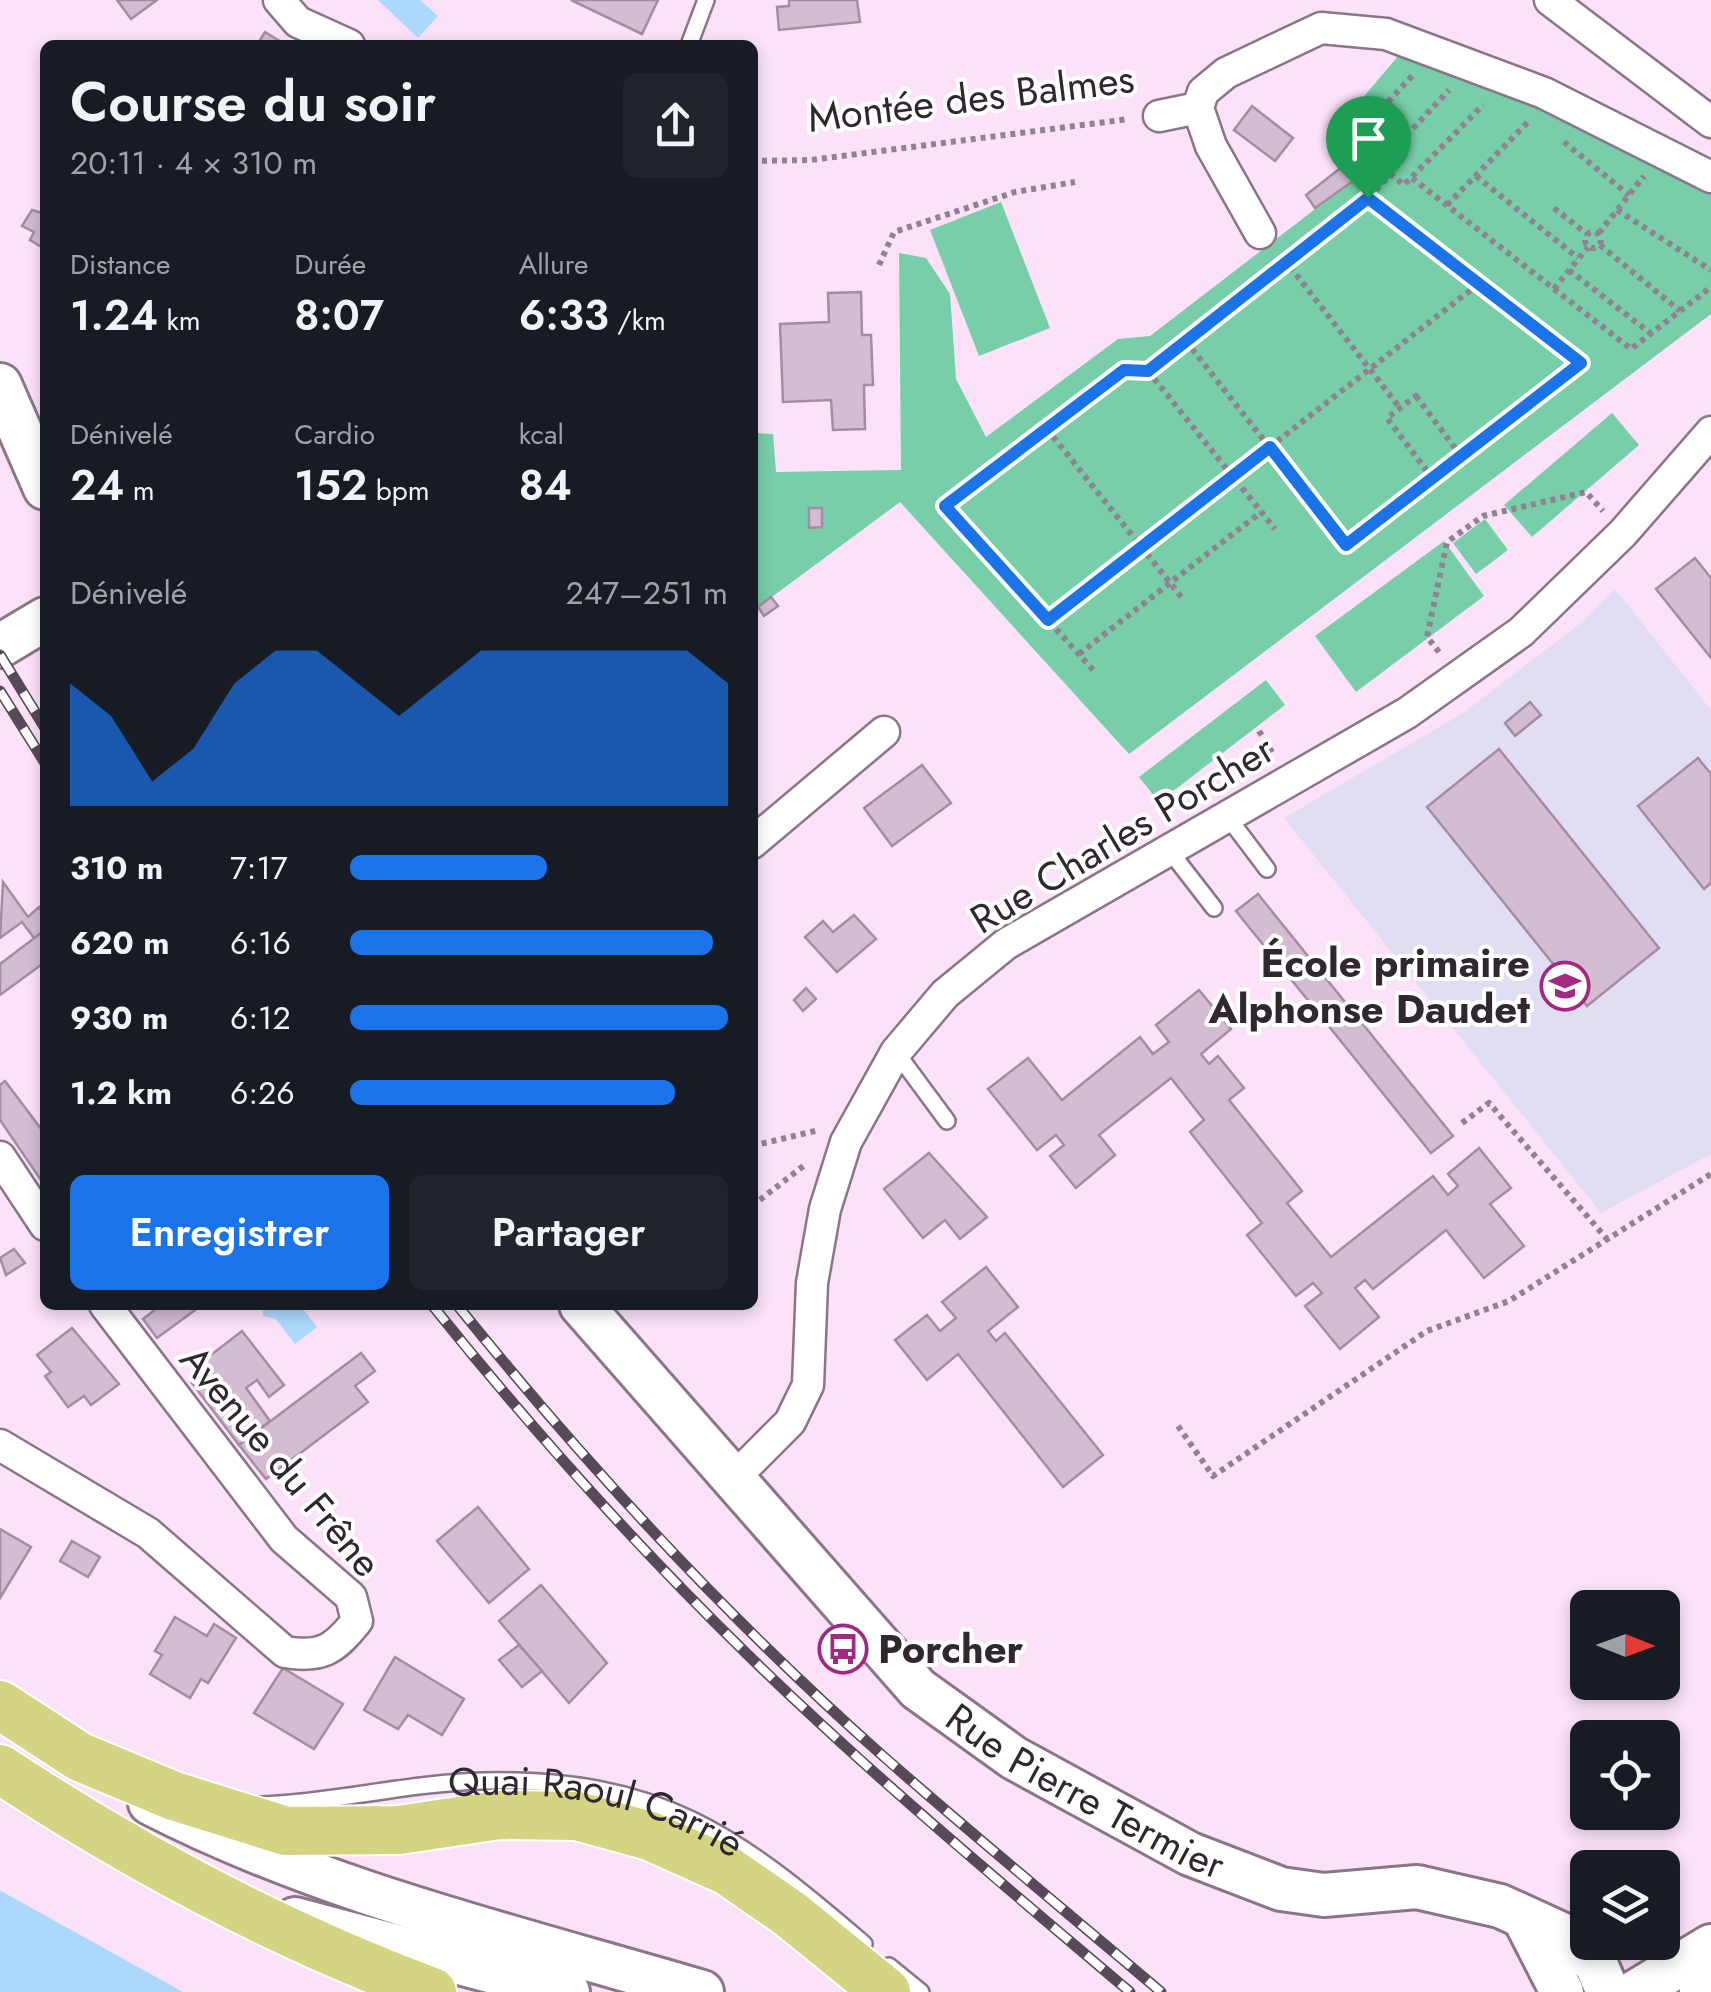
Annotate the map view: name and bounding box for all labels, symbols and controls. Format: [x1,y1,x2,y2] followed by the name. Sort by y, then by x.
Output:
[805,49,1137,147] street label: Montée des Balmes
[70,62,436,142] text: Course du soir
[623,73,728,178] button: share
[1326,96,1411,199] pin
[1341,111,1396,166] icon: arrive
[70,140,317,186] text: 20:11 · 4 × 310 m
[70,244,170,285] text: Distance
[294,244,366,285] text: Durée
[519,244,588,285] text: Allure
[70,285,158,346] text: 1.24
[294,285,384,346] text: 8:07
[519,285,609,346] text: 6:33
[158,300,201,341] text: km
[609,300,666,341] text: /km
[70,414,173,455] text: Dénivelé
[294,414,375,455] text: Cardio
[519,414,564,455] text: kcal
[70,455,124,516] text: 24
[294,455,367,516] text: 152
[519,455,572,516] text: 84
[124,470,154,511] text: m
[367,470,430,511] text: bpm
[70,570,187,616] text: Dénivelé
[565,570,728,616] text: 247–251 m
[959,720,1285,948] street label: Rue Charles Porcher
[70,845,163,891] text: 310 m
[230,845,288,891] text: 7:17
[70,920,169,966] text: 620 m
[230,920,291,966] text: 6:16
[1207,934,1530,1038] place label: École primaire Alphonse Daudet
[1539,960,1591,1012] school or university icon: École primaire Alphonse Daudet
[70,995,168,1041] text: 930 m
[230,995,291,1041] text: 6:12
[70,1070,172,1116] text: 1.2 km
[230,1070,295,1116] text: 6:26
[70,1175,389,1290] button: Enregistrer
[409,1175,728,1290] button: Partager
[167,1332,395,1590] street label: Avenue du Frêne
[1570,1590,1680,1700] north arrow
[1570,1590,1680,1960] map controls
[878,1620,1024,1678] place label: Porcher
[817,1623,869,1675] bus stop icon: Porcher
[934,1689,1233,1894] street label: Rue Pierre Termier
[1570,1720,1680,1830] button: locate
[446,1752,756,1872] street label: Quai Raoul Carrié
[1570,1850,1680,1960] button: layers

